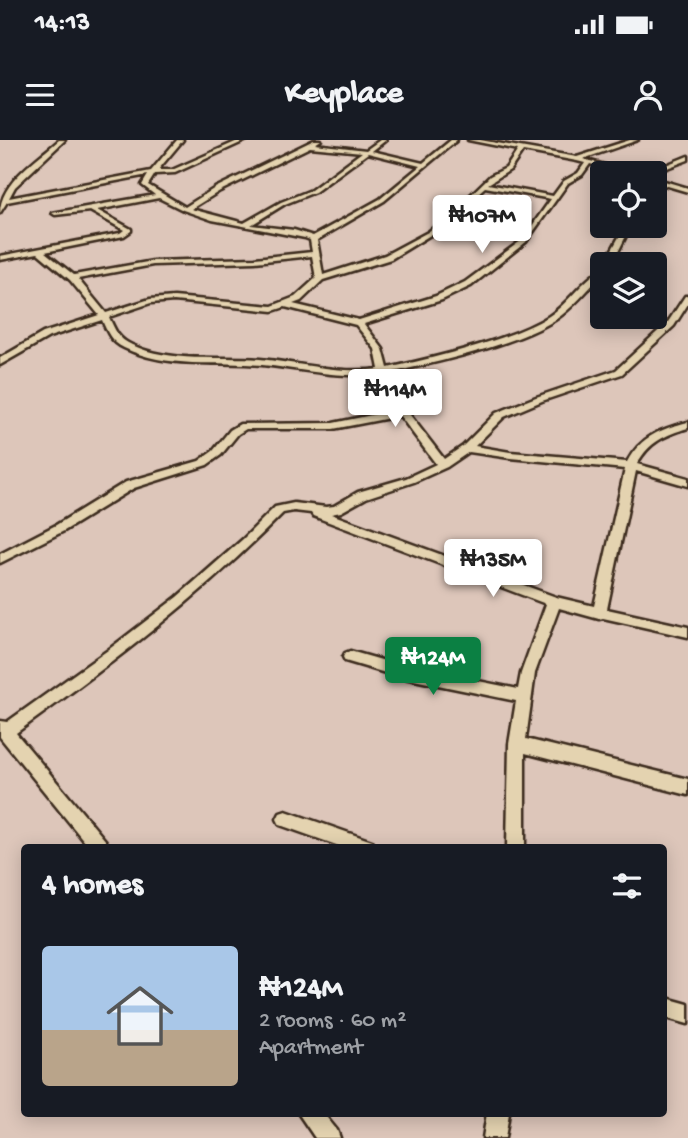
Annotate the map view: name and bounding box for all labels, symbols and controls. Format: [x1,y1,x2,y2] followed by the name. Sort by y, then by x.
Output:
[35,9,90,40] text: 14:13
[21,76,59,114] icon: menu
[285,76,403,114] text: Keyplace
[629,76,667,114] icon: person
[590,161,667,329] map controls
[590,161,667,238] button: locate
[433,195,531,255] pin: ₦107M
[449,204,515,231] text: ₦107M
[590,252,667,329] button: layers
[346,370,444,429] pin: ₦114M
[364,378,426,405] text: ₦114M
[444,540,542,599] pin: ₦135M
[460,548,526,575] text: ₦135M
[384,638,482,697] pin: ₦124M
[401,646,465,673] text: ₦124M
[608,867,646,905] icon: filters
[42,869,143,904] text: 4 homes
[259,973,343,1008] text: ₦124M
[98,974,182,1058] icon: home
[259,1008,406,1035] text: 2 rooms · 60 m²
[259,1035,363,1062] text: Apartment

